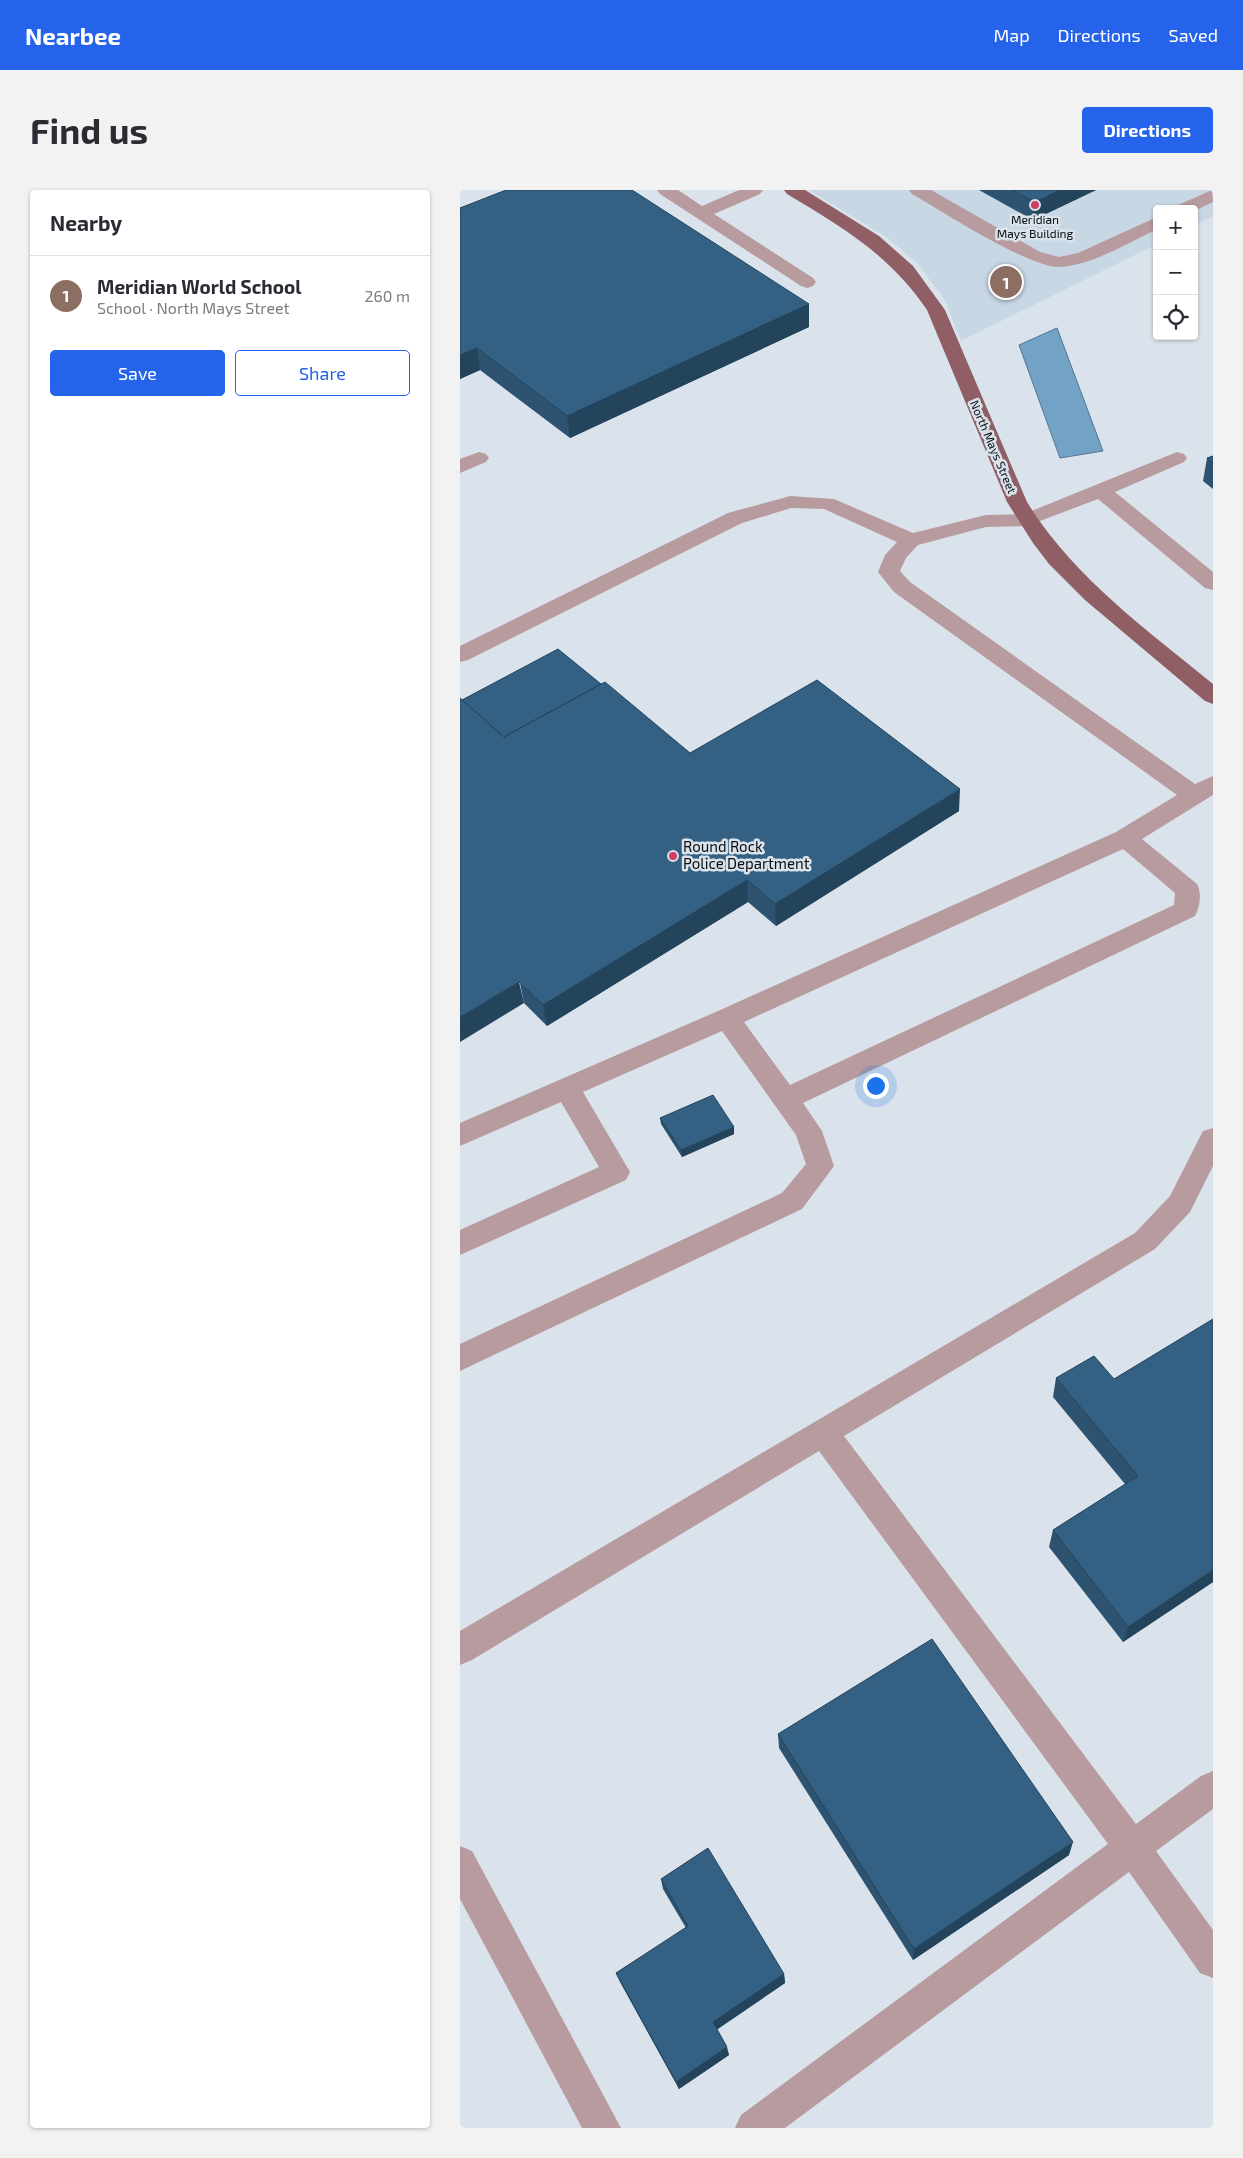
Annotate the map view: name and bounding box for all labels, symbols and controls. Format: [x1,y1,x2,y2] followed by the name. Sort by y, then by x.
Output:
[25,21,121,50] text: Nearbee
[993,24,1030,46] text: Map
[1058,24,1141,46] text: Directions
[1169,24,1218,46] text: Saved
[1082,107,1213,153] button: Directions
[30,109,148,151] text: Find us
[1029,199,1041,211] marker: Meridian Mays Building
[1153,205,1198,340] map controls
[1153,205,1198,250] button: +
[50,210,122,235] text: Nearby
[997,212,1074,240] place label: Meridian Mays Building
[1153,250,1198,295] button: −
[990,263,1022,301] pin: 1
[97,275,301,298] text: Meridian World School
[63,286,69,305] text: 1
[365,286,410,305] text: 260 m
[1153,295,1198,340] button: locate
[97,298,290,317] text: School · North Mays Street
[50,350,225,396] button: Save
[235,350,410,396] button: Share
[968,398,1020,496] street label: North Mays Street
[683,837,810,872] place label: Round Rock Police Department
[667,850,679,862] marker: Round Rock Police Department
[863,1073,889,1099] your location

